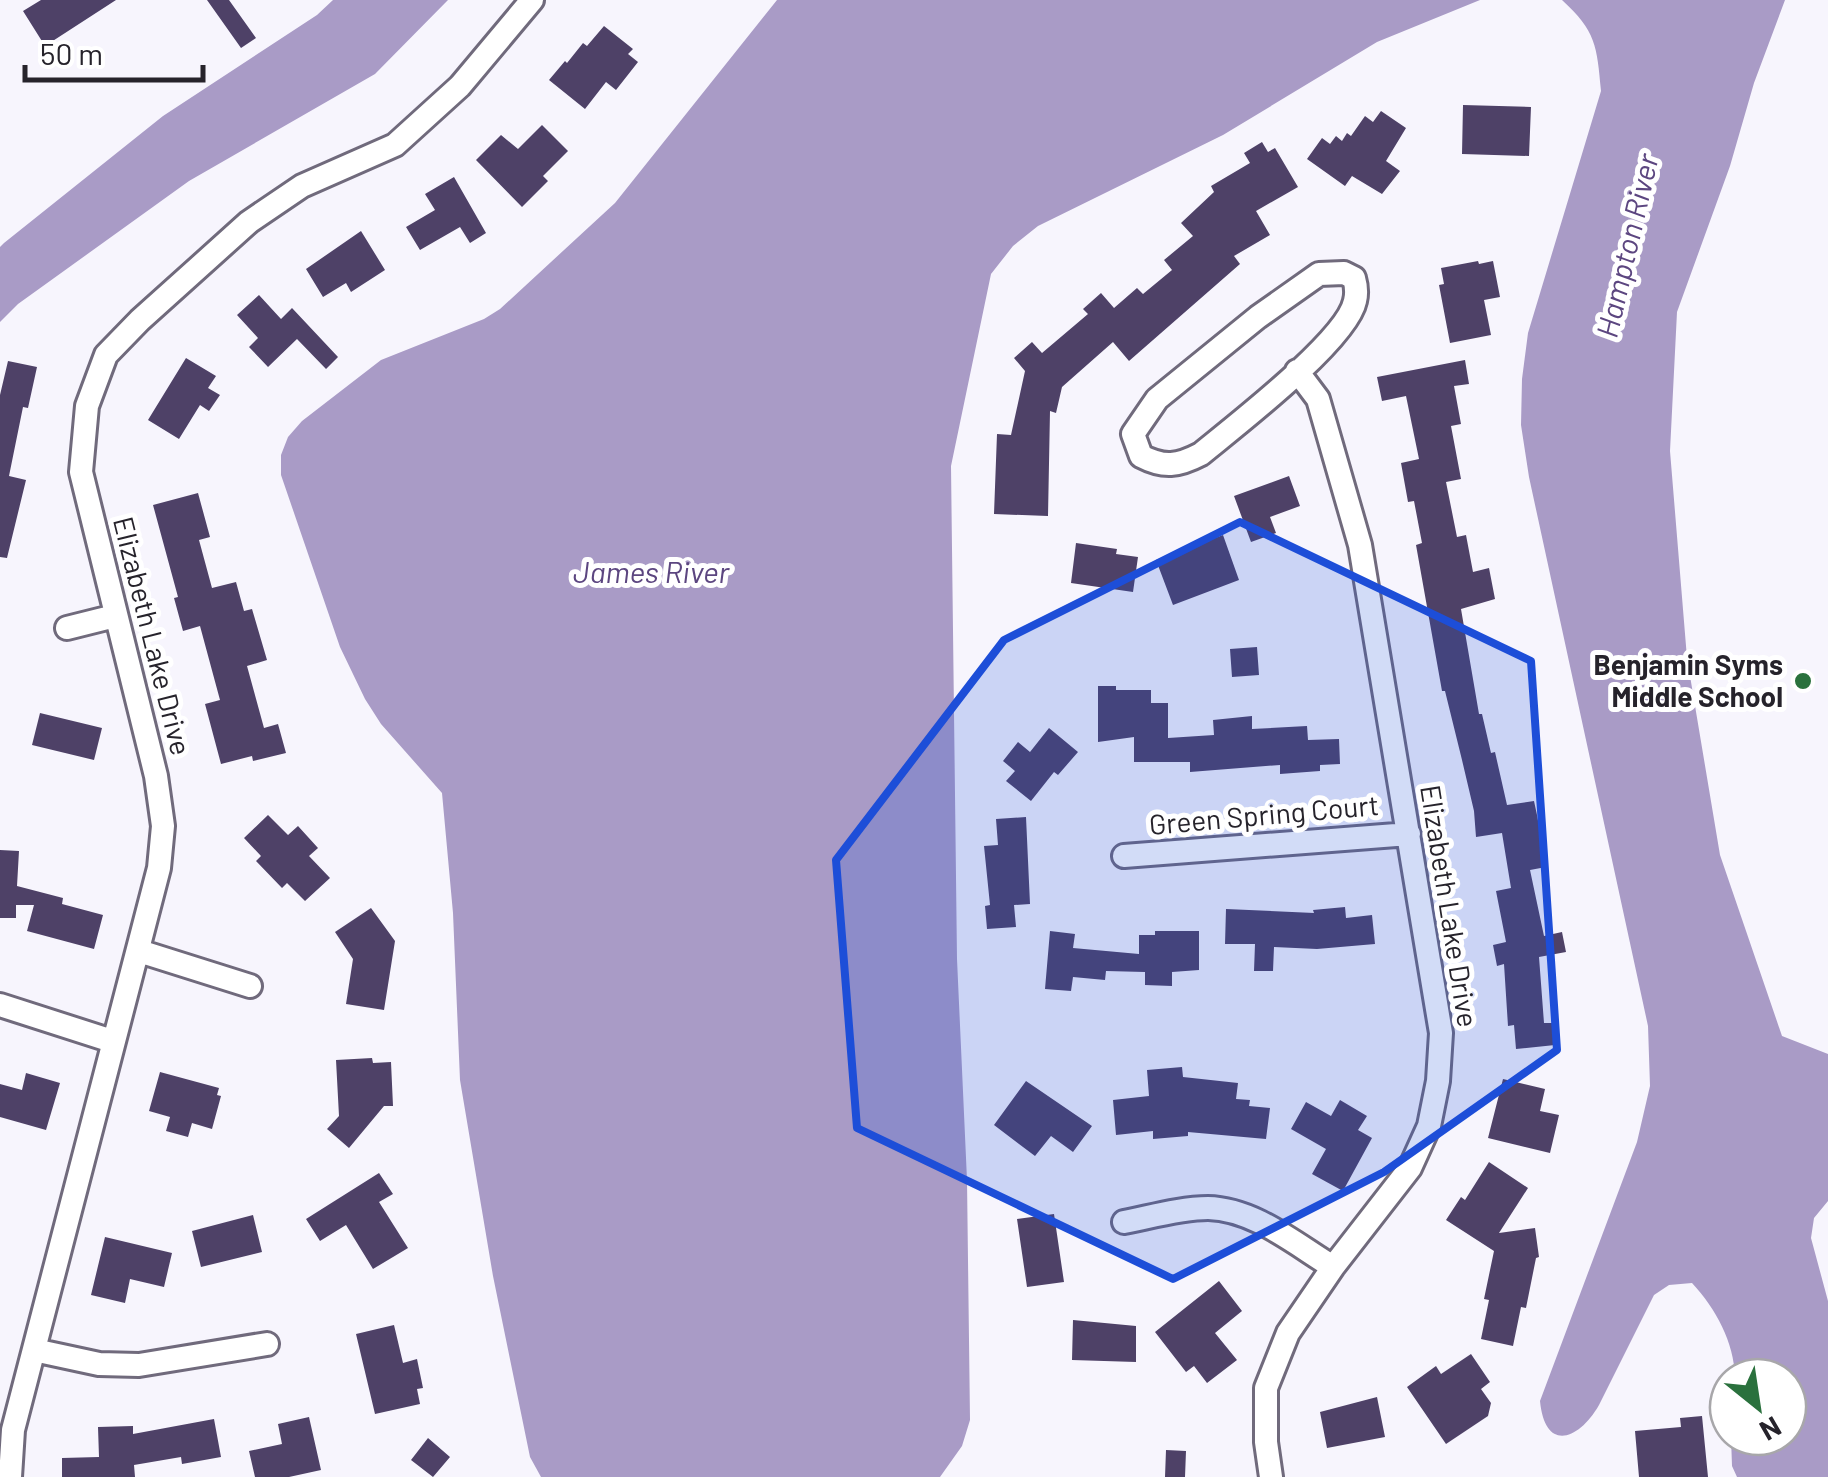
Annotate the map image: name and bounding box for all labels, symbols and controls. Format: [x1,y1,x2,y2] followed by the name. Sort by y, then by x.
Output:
[25,20,202,82] scale bar
[40,35,103,71] text: 50 m
[1587,149,1665,341] water label: Hampton River
[107,513,199,759] street label: Elizabeth Lake Drive
[573,553,731,589] water label: James River
[1593,647,1783,713] place label: Benjamin Syms Middle School
[1792,670,1814,692] marker: Benjamin Syms Middle School
[1414,782,1486,1029] street label: Elizabeth Lake Drive
[1148,787,1380,841] street label: Green Spring Court
[1708,1357,1808,1457] north arrow
[1754,1410,1788,1449] text: N

